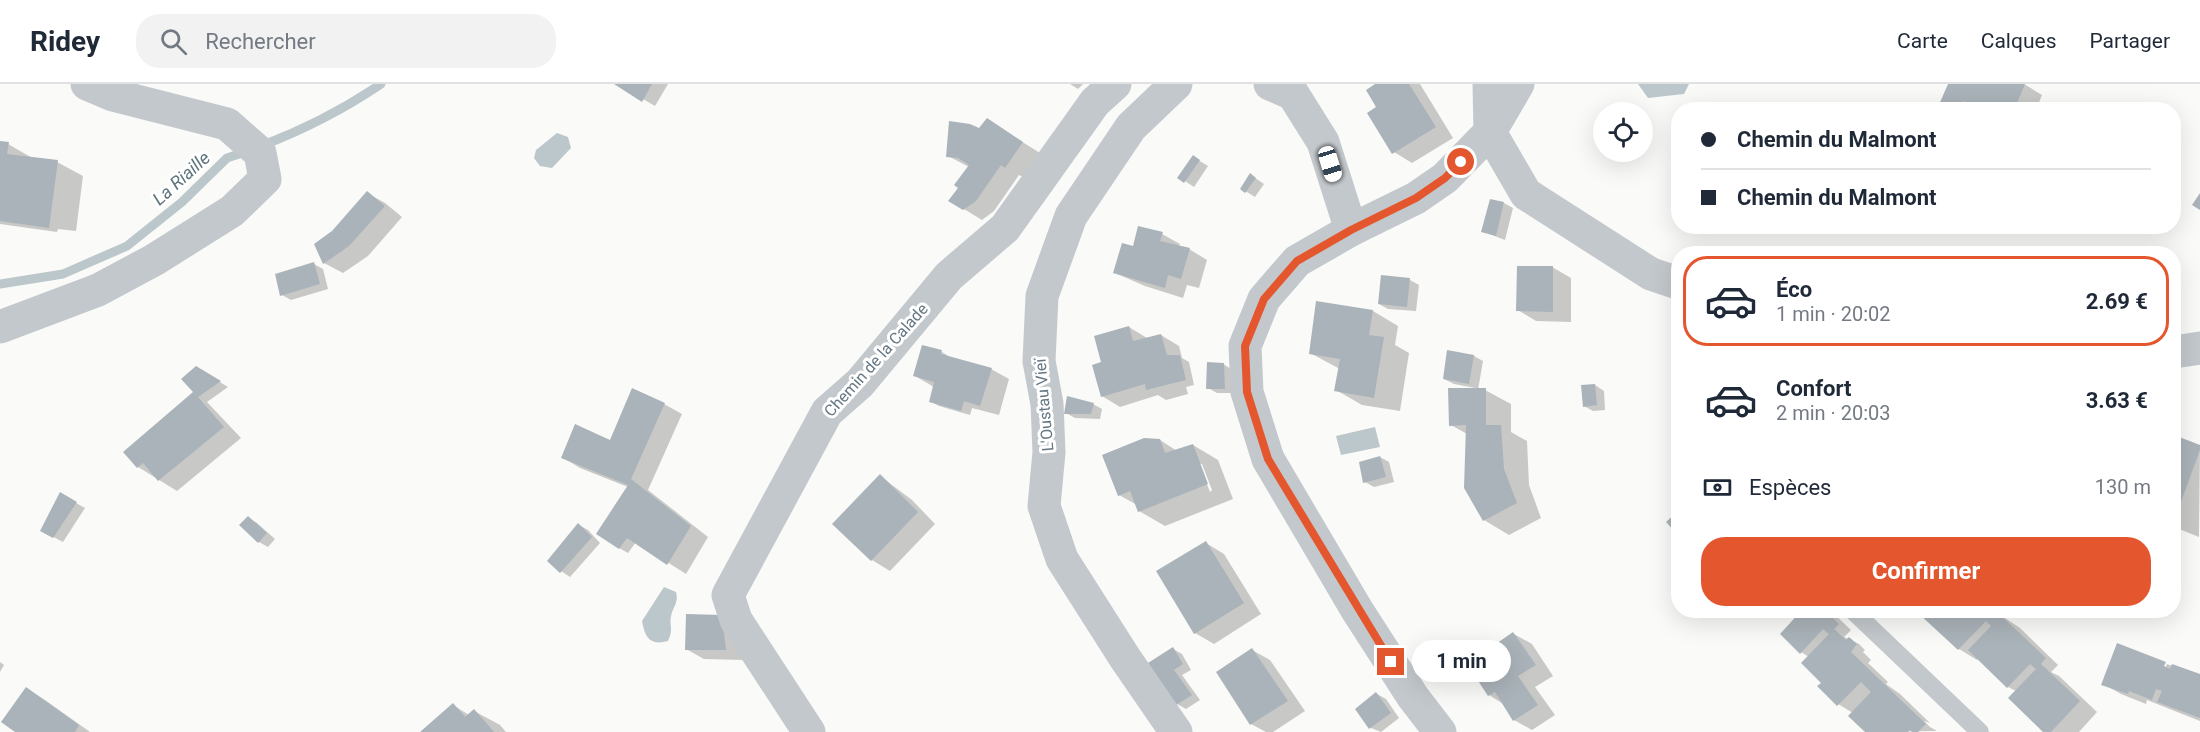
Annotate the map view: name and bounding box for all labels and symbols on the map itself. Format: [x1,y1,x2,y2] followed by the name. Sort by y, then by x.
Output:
[1316,144,1344,184] car
[148,147,214,209] water label: La Riaille
[1447,148,1474,175] route start
[820,300,932,420] street label: Chemin de la Calade
[1030,357,1058,452] street label: L'Oustau Vieï
[1412,641,1511,683] callout: 1 min
[1377,648,1404,675] route end

